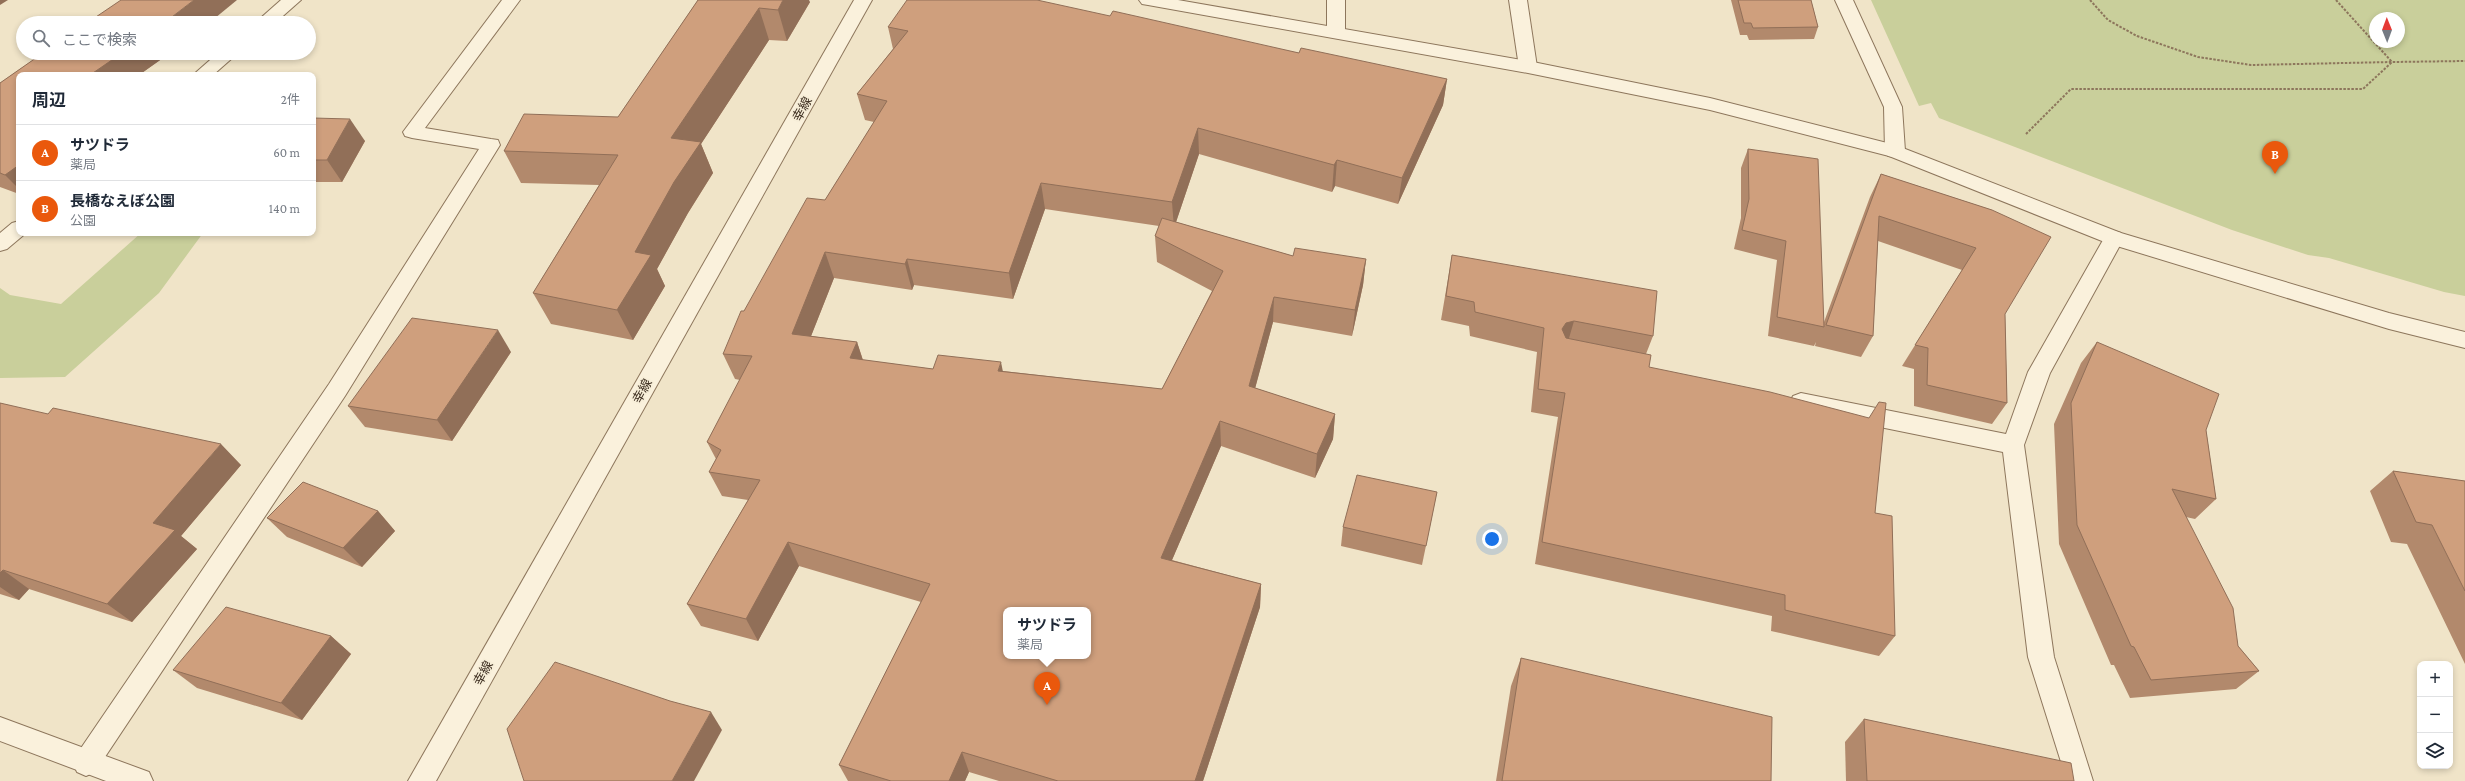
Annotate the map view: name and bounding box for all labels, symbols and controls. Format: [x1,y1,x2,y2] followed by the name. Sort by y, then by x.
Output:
[2369,12,2405,48] north arrow
[16,16,316,60] search box
[30,27,52,49] icon: search
[62,32,137,48] text: ここで検索
[32,91,66,110] text: 周辺
[281,92,300,107] text: 2件
[789,94,815,124] street label: 幸線
[70,137,130,153] text: サツドラ
[2262,141,2288,174] pin: B
[41,145,49,160] text: A
[273,145,300,160] text: 60 m
[70,157,96,172] text: 薬局
[70,193,175,209] text: 長橋なえぼ公園
[41,201,49,216] text: B
[269,201,300,216] text: 140 m
[70,213,96,228] text: 公園
[629,376,655,406] street label: 幸線
[1482,529,1502,549] your location
[1003,607,1091,659] popup
[1017,617,1077,633] text: サツドラ
[1017,637,1043,652] text: 薬局
[470,658,496,688] street label: 幸線
[2417,661,2453,769] map controls
[2417,661,2453,697] button: +
[1034,672,1060,705] pin: A
[2417,697,2453,733] button: −
[2417,733,2453,769] button: layers

